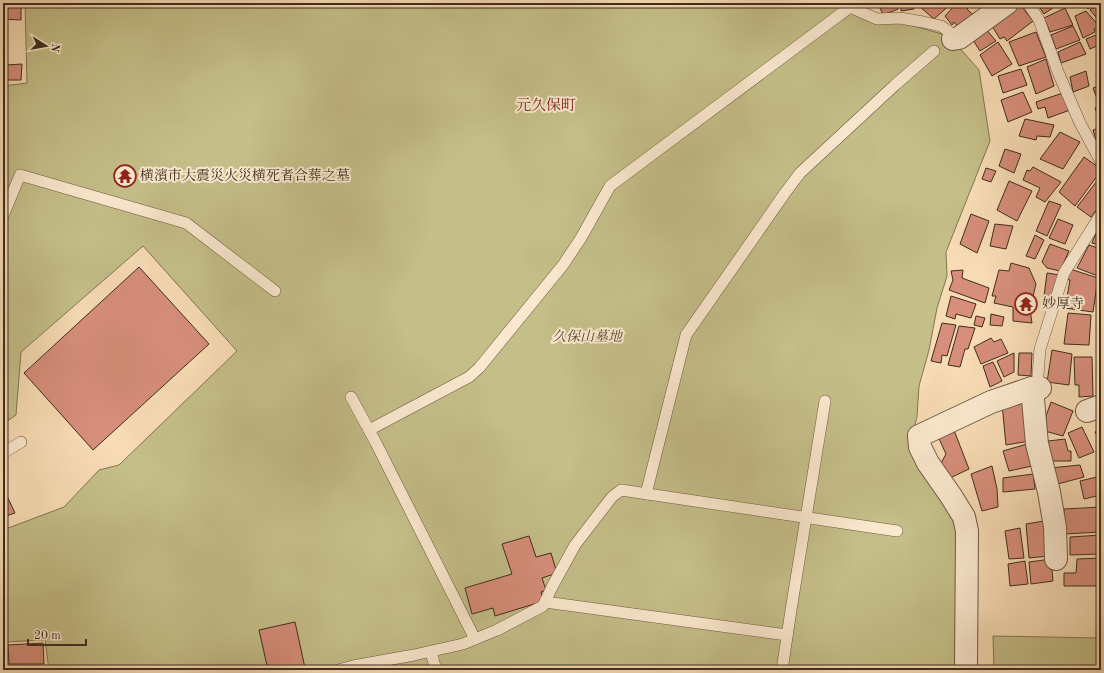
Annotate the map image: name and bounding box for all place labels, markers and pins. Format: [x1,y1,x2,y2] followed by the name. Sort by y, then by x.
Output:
[112,163,138,189] temple icon: 横濱市大震災火災横死者合葬之墓
[140,168,350,183] place label: 横濱市大震災火災横死者合葬之墓
[1013,291,1039,317] temple icon: 妙厚寺
[1042,296,1084,311] place label: 妙厚寺

